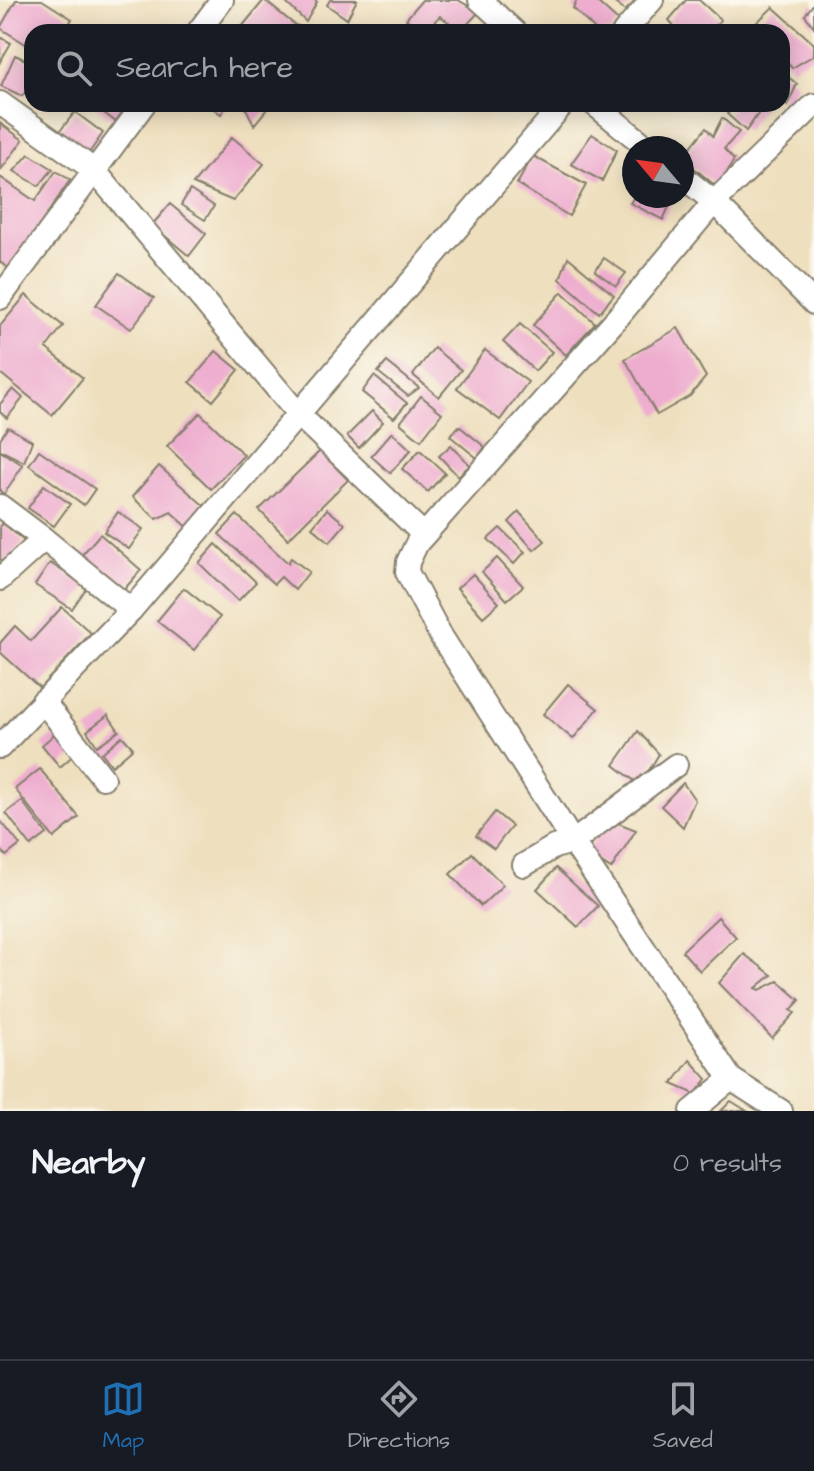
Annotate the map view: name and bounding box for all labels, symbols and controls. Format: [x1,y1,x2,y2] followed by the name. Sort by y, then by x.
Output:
[24,24,790,112] search box
[52,46,96,90] icon: search
[116,47,293,89] text: Search here
[622,136,694,208] north arrow
[32,1139,146,1187] text: Nearby
[673,1145,782,1181] text: 0 results
[101,1377,145,1456] tab: Map
[348,1377,450,1456] tab: Directions
[653,1377,713,1456] tab: Saved

